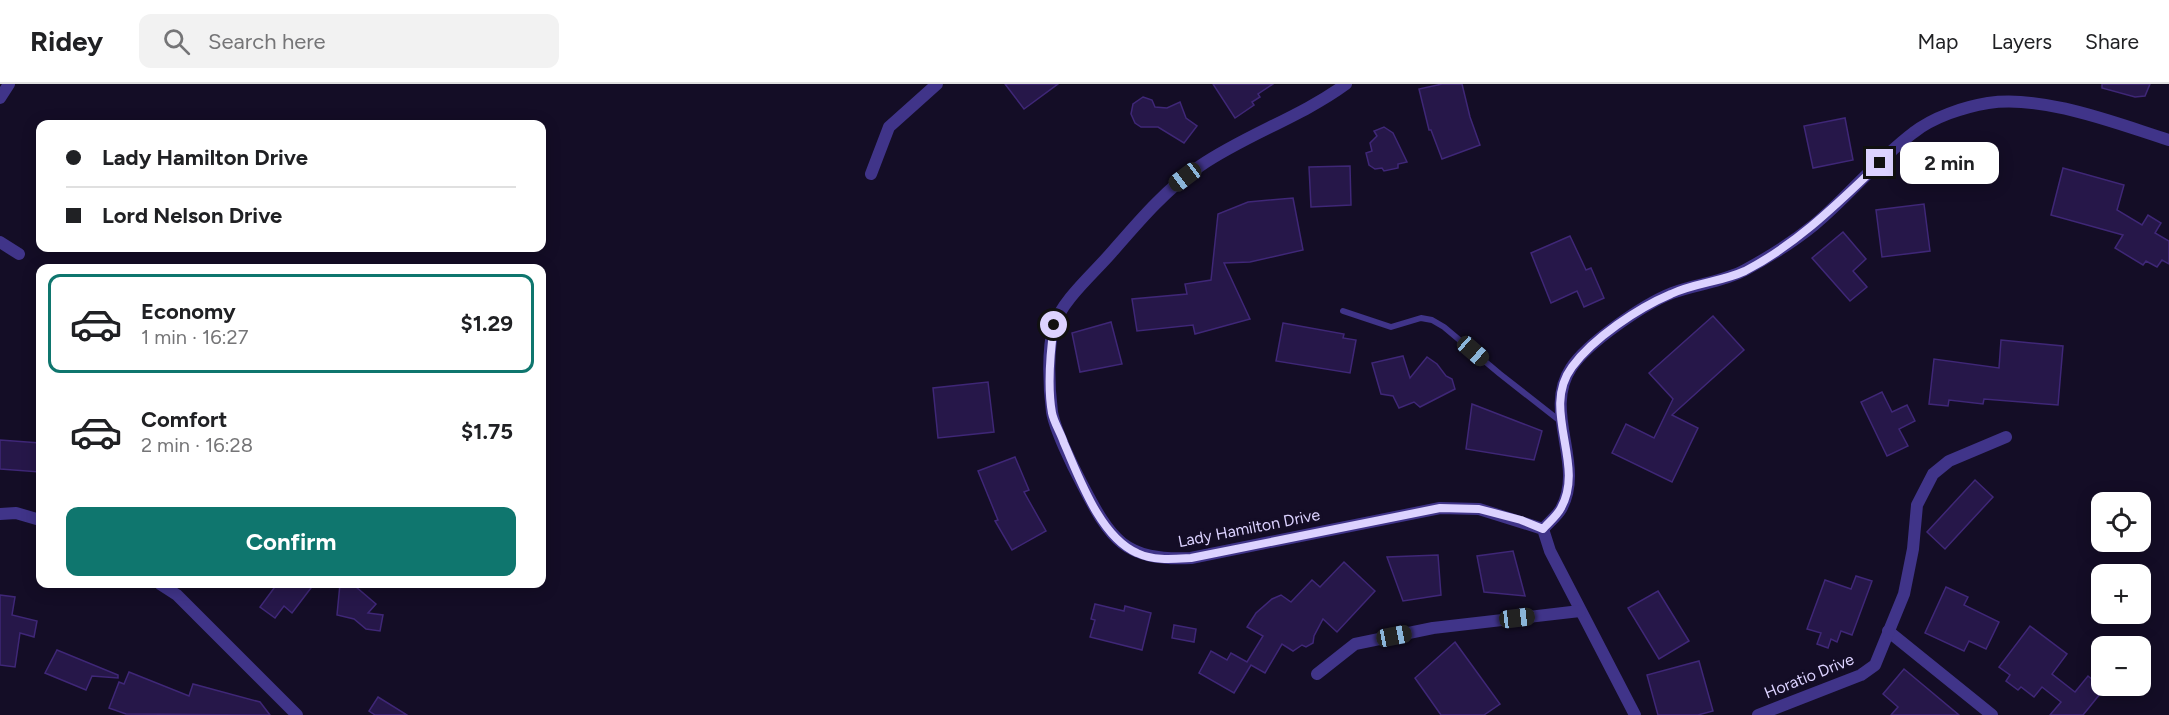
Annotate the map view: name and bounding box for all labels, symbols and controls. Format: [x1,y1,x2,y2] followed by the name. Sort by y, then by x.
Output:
[139,14,559,68] search box
[30,24,103,58] text: Ridey
[160,25,193,58] icon: search
[208,28,326,55] text: Search here
[1918,29,1958,54] text: Map
[1991,29,2052,54] text: Layers
[2085,29,2139,54] text: Share
[1901,142,2000,184] callout: 2 min
[102,144,308,171] text: Lady Hamilton Drive
[1866,149,1893,176] route end
[1924,151,1975,175] text: 2 min
[1165,159,1205,195] car
[102,202,282,229] text: Lord Nelson Drive
[69,297,123,351] icon: car
[141,298,236,325] text: Economy
[461,310,513,337] text: $1.29
[1040,311,1067,338] route start
[141,325,249,349] text: 1 min · 16:27
[1454,332,1492,370] car
[69,405,123,459] icon: car
[141,406,227,433] text: Comfort
[461,418,513,445] text: $1.75
[141,433,253,457] text: 2 min · 16:28
[2091,492,2151,696] map controls
[2091,492,2151,552] button: locate
[1176,505,1322,551] street label: Lady Hamilton Drive
[66,507,516,576] button: Confirm
[2091,564,2151,624] button: +
[1498,607,1536,629] car
[1375,624,1413,648] car
[2091,636,2151,696] button: −
[1761,649,1857,703] street label: Horatio Drive

